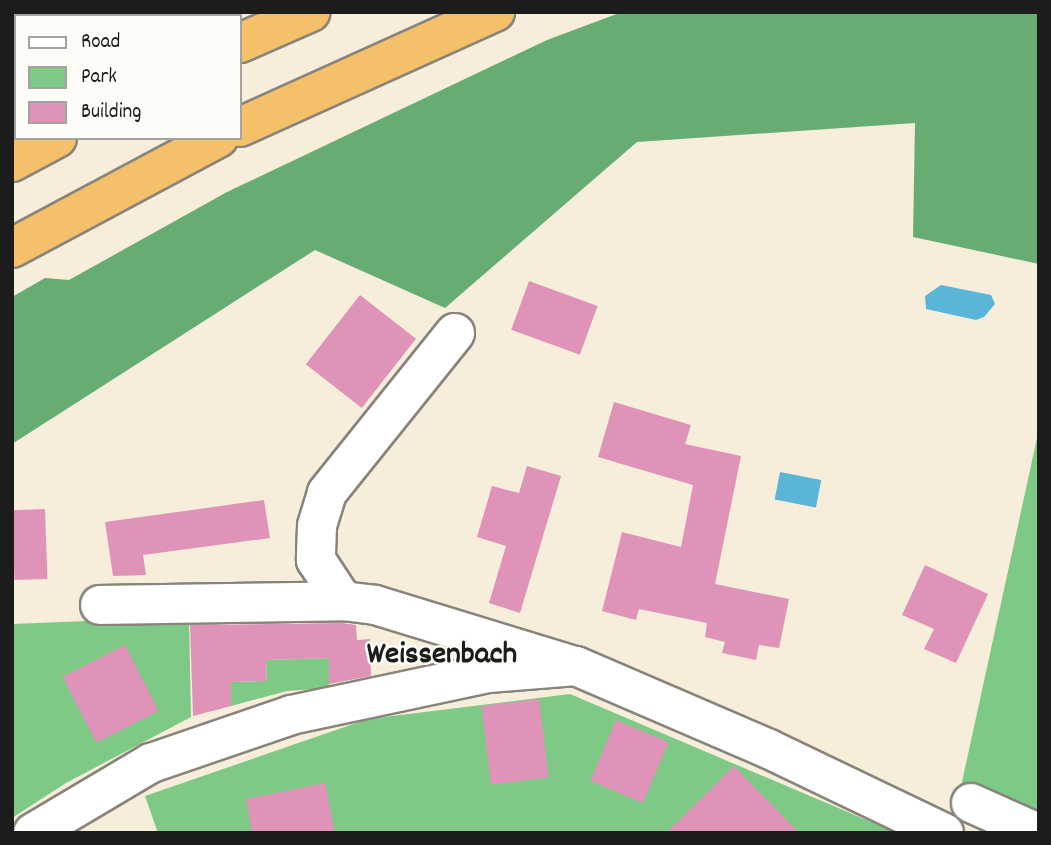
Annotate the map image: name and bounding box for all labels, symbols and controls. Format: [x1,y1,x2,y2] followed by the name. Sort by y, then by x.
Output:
[14,14,242,140] legend
[81,28,120,58] text: Road
[81,63,117,93] text: Park
[81,98,141,128] text: Building
[367,637,517,675] district label: Weissenbach

